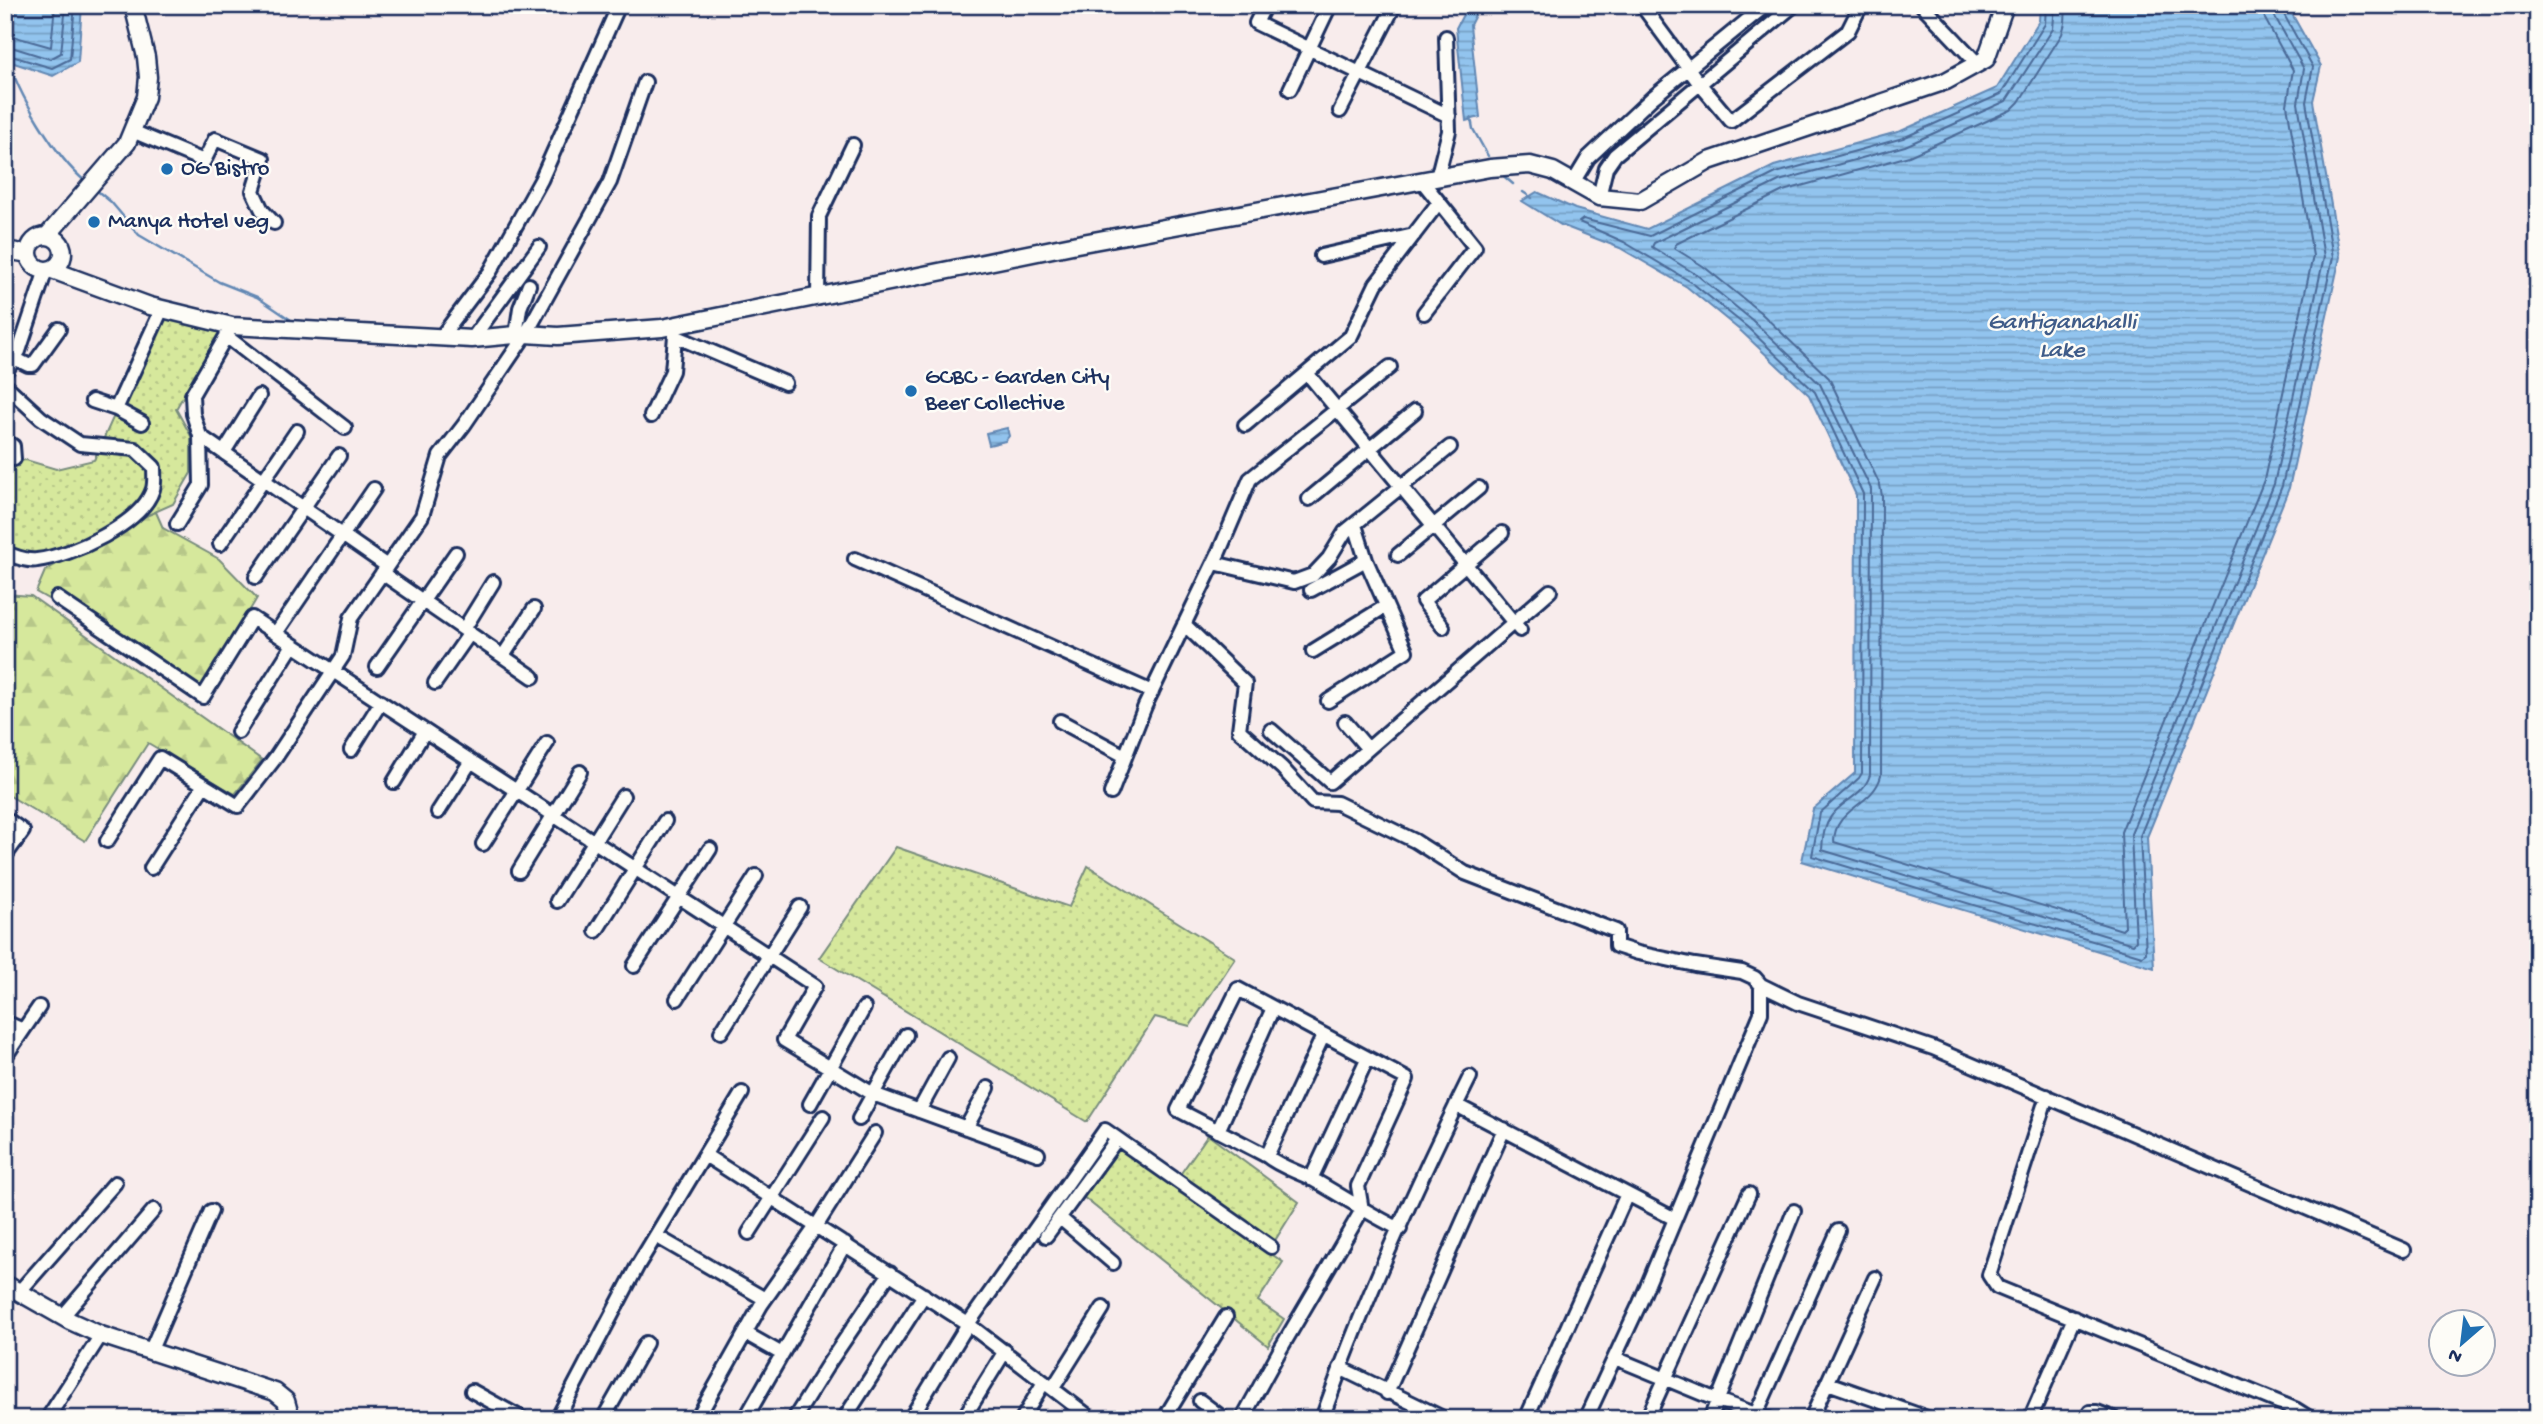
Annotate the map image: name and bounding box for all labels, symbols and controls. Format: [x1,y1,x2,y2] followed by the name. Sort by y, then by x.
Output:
[181,156,270,183] place label: OG Bistro
[159,161,175,177] marker: OG Bistro
[108,209,269,236] place label: Manya Hotel veg
[86,214,102,230] marker: Manya Hotel veg
[1988,309,2139,366] water label: Gantiganahalli Lake
[924,365,1110,418] place label: GCBC - Garden City Beer Collective
[903,383,919,399] marker: GCBC - Garden City Beer Collective
[2428,1308,2498,1378] north arrow
[2445,1342,2467,1368] text: N

